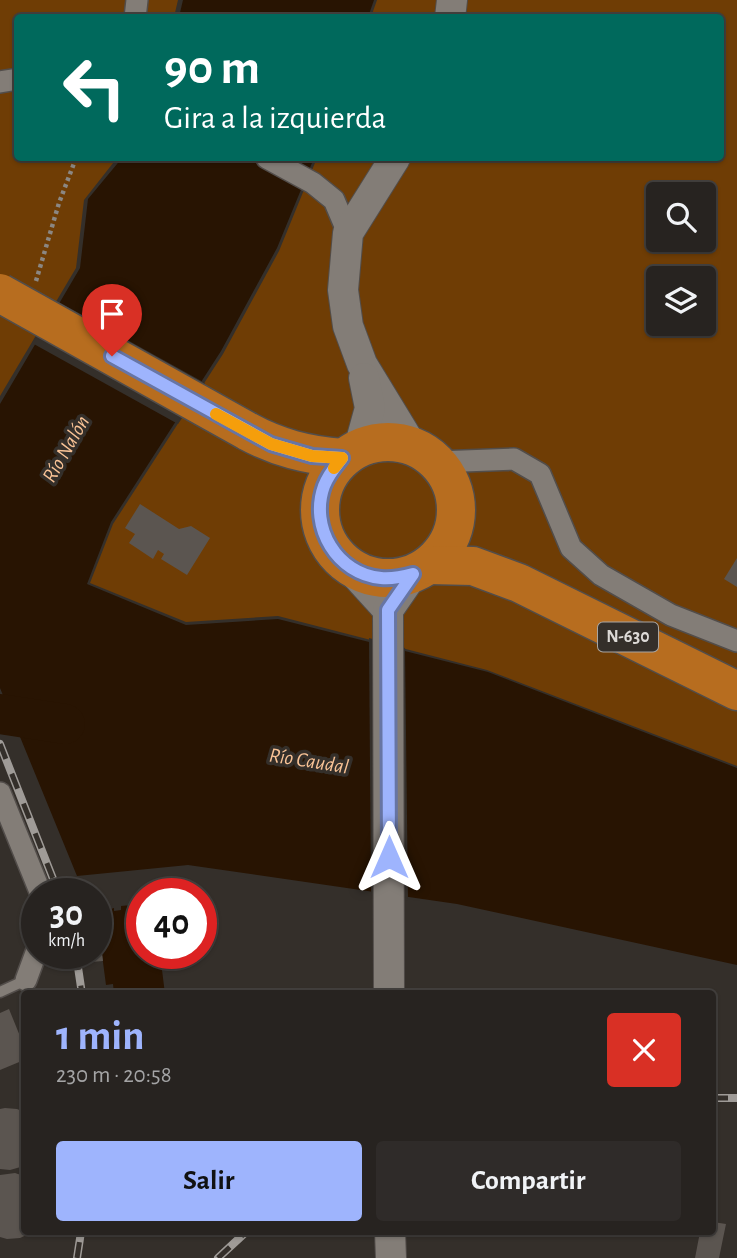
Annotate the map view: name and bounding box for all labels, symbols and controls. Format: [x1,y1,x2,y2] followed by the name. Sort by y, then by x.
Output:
[49,42,140,133] icon: left
[164,44,260,93] text: 90 m
[164,102,386,134] text: Gira a la izquierda
[646,182,716,336] map controls
[646,182,716,252] button: search
[646,266,716,336] button: layers
[82,284,142,356] pin
[93,295,131,333] icon: arrive
[39,412,93,486] water label: Río Nalón
[598,622,658,652] road number: N-630
[268,744,350,778] water label: Río Caudal
[352,820,426,894] position arrow
[126,878,217,969] speed limit sign: 40
[50,897,83,932] text: 30
[48,932,85,950] text: km/h
[607,1013,681,1087] button: close
[56,1015,145,1057] text: 1 min
[56,1064,172,1087] text: 230 m · 20:58
[56,1141,362,1221] button: Salir
[376,1141,681,1221] button: Compartir

